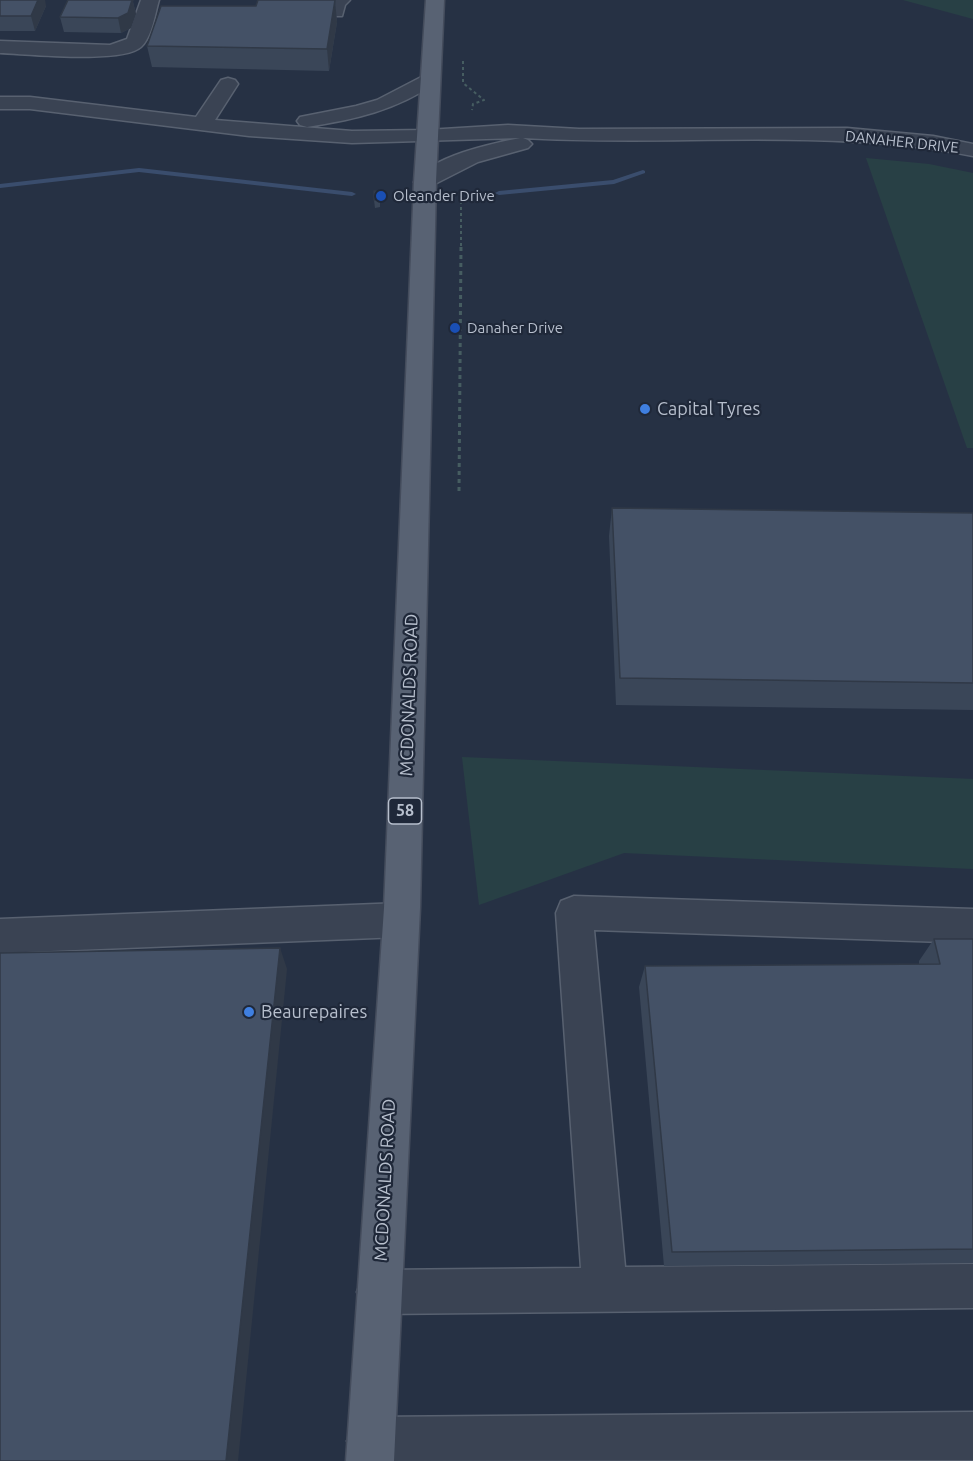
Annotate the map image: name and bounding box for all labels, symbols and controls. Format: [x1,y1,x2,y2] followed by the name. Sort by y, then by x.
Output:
[844,127,960,157] street label: DANAHER DRIVE
[393,187,495,205] place label: Oleander Drive
[374,189,388,203] marker: Oleander Drive
[467,319,563,337] place label: Danaher Drive
[448,321,462,335] marker: Danaher Drive
[657,398,760,420] place label: Capital Tyres
[638,402,652,416] marker: Capital Tyres
[395,613,423,777] street label: MCDONALDS ROAD
[388,798,422,824] road number: 58
[261,1001,367,1023] place label: Beaurepaires
[242,1005,256,1019] marker: Beaurepaires
[370,1098,400,1262] street label: MCDONALDS ROAD

